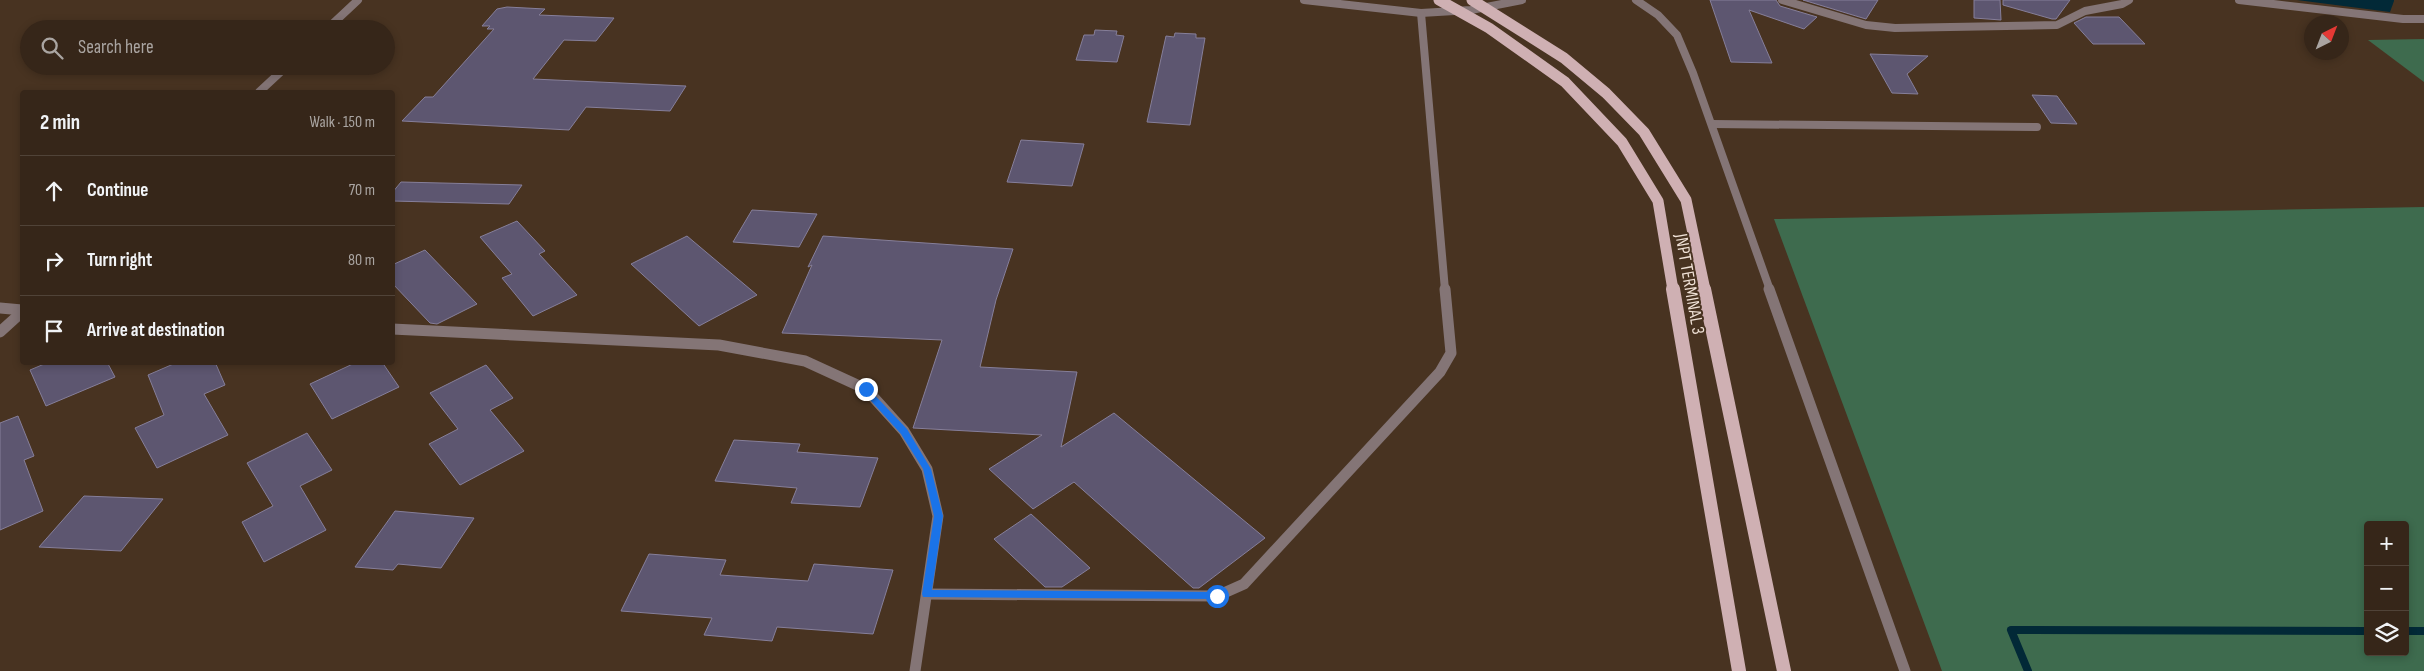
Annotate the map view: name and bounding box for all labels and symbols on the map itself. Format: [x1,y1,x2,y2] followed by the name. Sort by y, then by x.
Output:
[2304,15,2349,60] north arrow
[1670,231,1709,336] street label: JNPT TERMINAL 3
[855,378,878,401] route end
[1206,585,1229,608] route start

